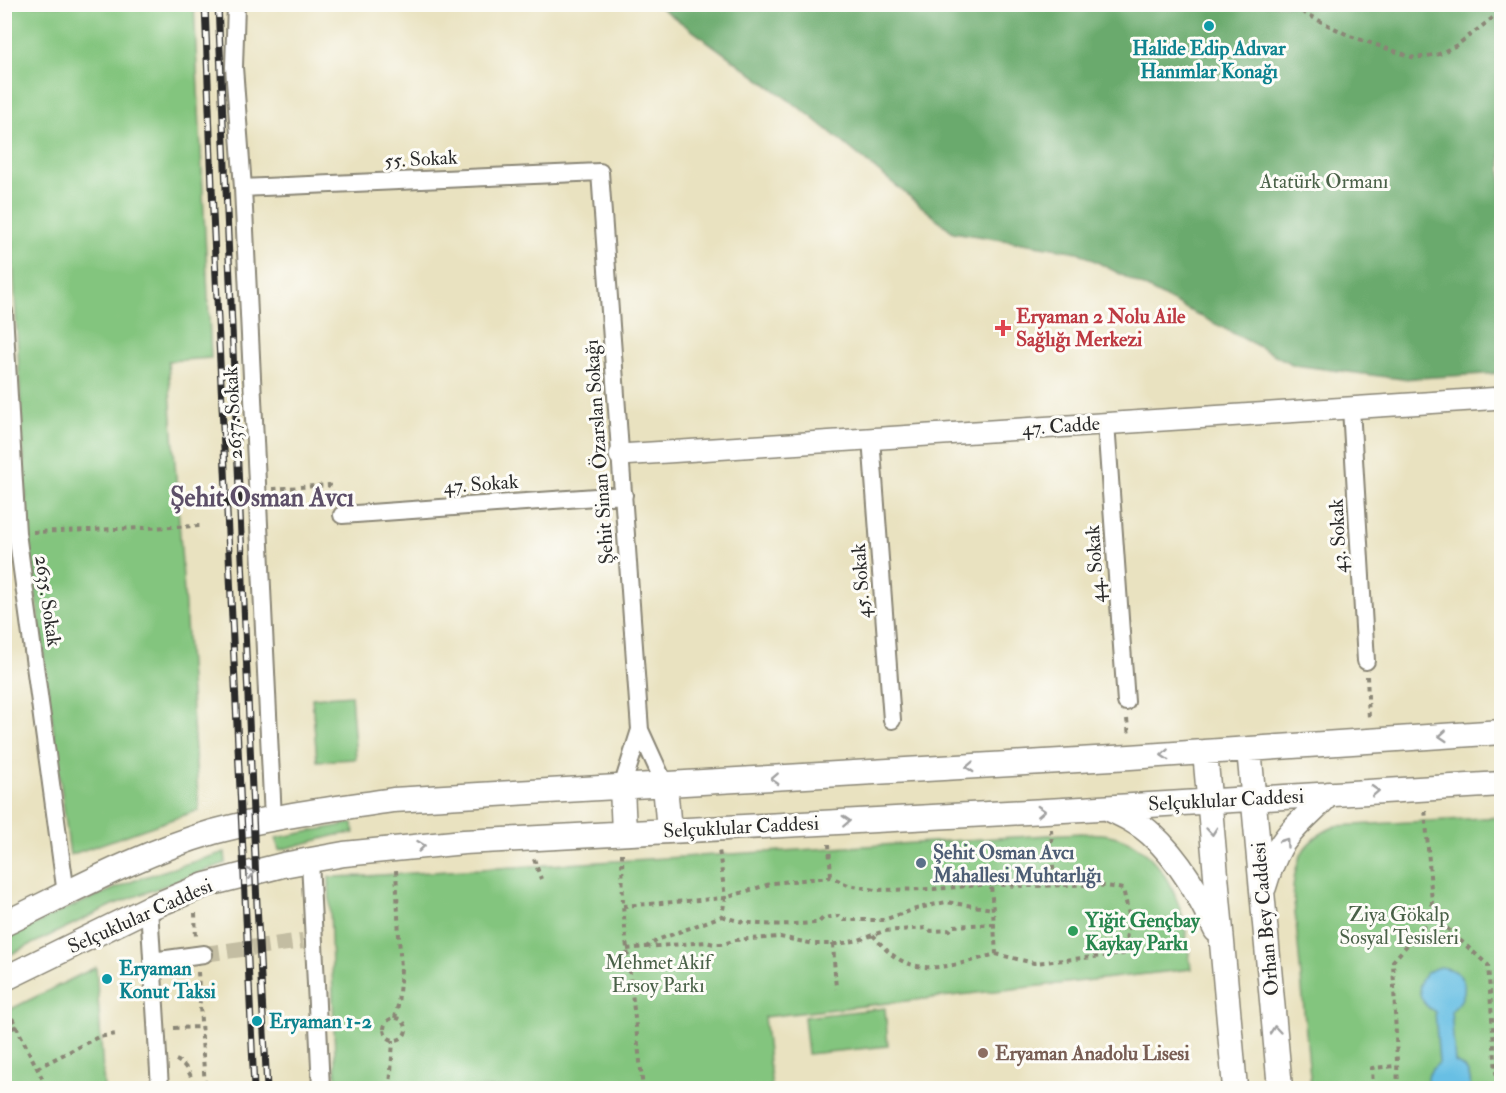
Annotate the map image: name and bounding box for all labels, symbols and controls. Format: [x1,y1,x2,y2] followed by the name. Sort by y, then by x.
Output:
[1202,19,1216,33] marker: Halide Edip Adıvar Hanımlar Konağı
[1132,36,1286,85] place label: Halide Edip Adıvar Hanımlar Konağı
[384,145,459,173] street label: 55. Sokak
[1259,169,1388,194] park label: Atatürk Ormanı
[1016,304,1186,353] place label: Eryaman 2 Nolu Aile Sağlığı Merkezi
[994,319,1012,337] marker: Eryaman 2 Nolu Aile Sağlığı Merkezi
[579,339,619,565] street label: Şehit Sinan Özarslan Sokağı
[218,366,248,460] street label: 2637. Sokak
[1021,411,1101,441] street label: 47. Cadde
[443,469,520,499] street label: 47. Sokak
[170,482,354,514] district label: Şehit Osman Avcı
[1324,498,1352,574] street label: 43. Sokak
[1080,524,1110,604] street label: 44. Sokak
[846,542,876,619] street label: 45. Sokak
[29,554,67,649] street label: 2635. Sokak
[1439,729,1448,742] one-way arrow
[1160,748,1169,761] one-way arrow
[966,760,975,773] one-way arrow
[771,772,780,785] one-way arrow
[1147,783,1305,817] street label: Selçuklular Caddesi
[1370,785,1379,798] one-way arrow
[1036,805,1045,818] one-way arrow
[662,810,820,844] street label: Selçuklular Caddesi
[841,815,850,828] one-way arrow
[1205,827,1218,836] one-way arrow
[1278,838,1289,849] one-way arrow
[416,840,425,853] one-way arrow
[932,840,1102,889] place label: Şehit Osman Avcı Mahallesi Muhtarlığı
[1246,841,1284,997] street label: Orhan Bey Caddesi
[914,856,928,870] marker: Şehit Osman Avcı Mahallesi Muhtarlığı
[245,868,255,881] one-way arrow
[64,873,216,959] street label: Selçuklular Caddesi
[1339,902,1459,950] park label: Ziya Gökalp Sosyal Tesisleri
[1084,908,1201,957] place label: Yiğit Gençbay Kaykay Parkı
[1066,924,1080,938] marker: Yiğit Gençbay Kaykay Parkı
[605,950,715,998] park label: Mehmet Akif Ersoy Parkı
[119,956,217,1004] place label: Eryaman Konut Taksi
[100,972,114,986] marker: Eryaman Konut Taksi
[269,1009,372,1035] place label: Eryaman 1-2
[250,1014,264,1028] marker: Eryaman 1-2
[1269,1026,1282,1035] one-way arrow
[995,1041,1190,1067] place label: Eryaman Anadolu Lisesi
[976,1046,990,1060] marker: Eryaman Anadolu Lisesi

